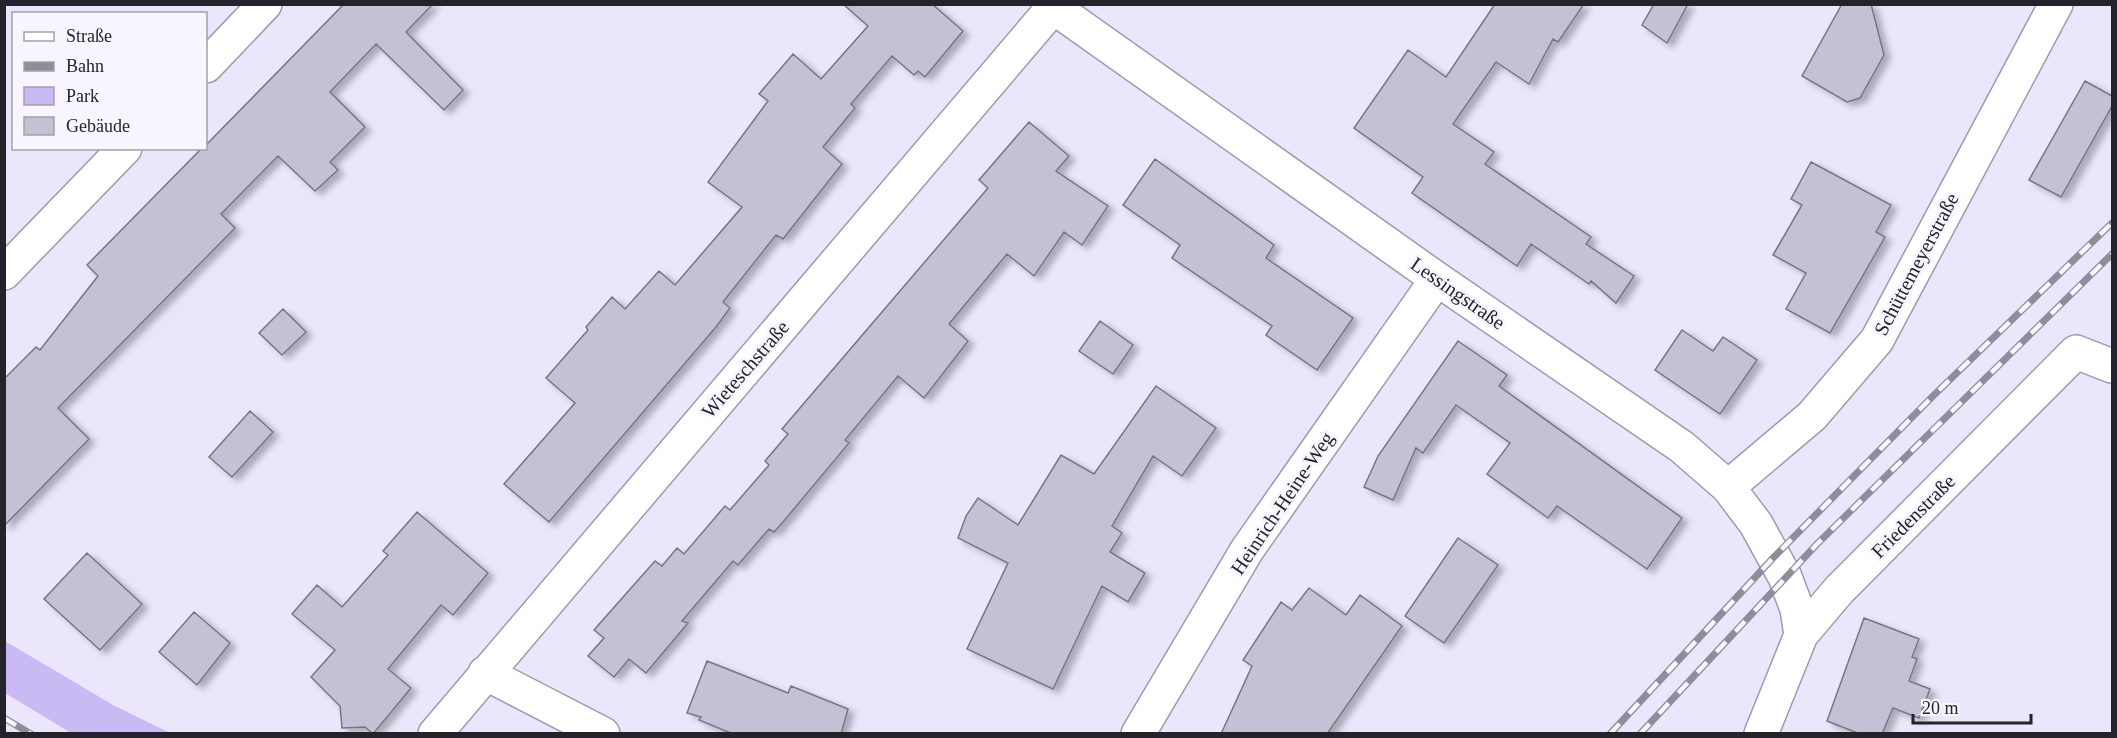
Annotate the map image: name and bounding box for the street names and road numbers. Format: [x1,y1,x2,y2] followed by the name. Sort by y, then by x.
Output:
[1869,189,1964,339] street label: Schüttemeyerstraße
[1406,252,1509,334] street label: Lessingstraße
[697,316,793,422] street label: Wieteschstraße
[1226,428,1339,579] street label: Heinrich-Heine-Weg
[1867,470,1959,562] street label: Friedenstraße

